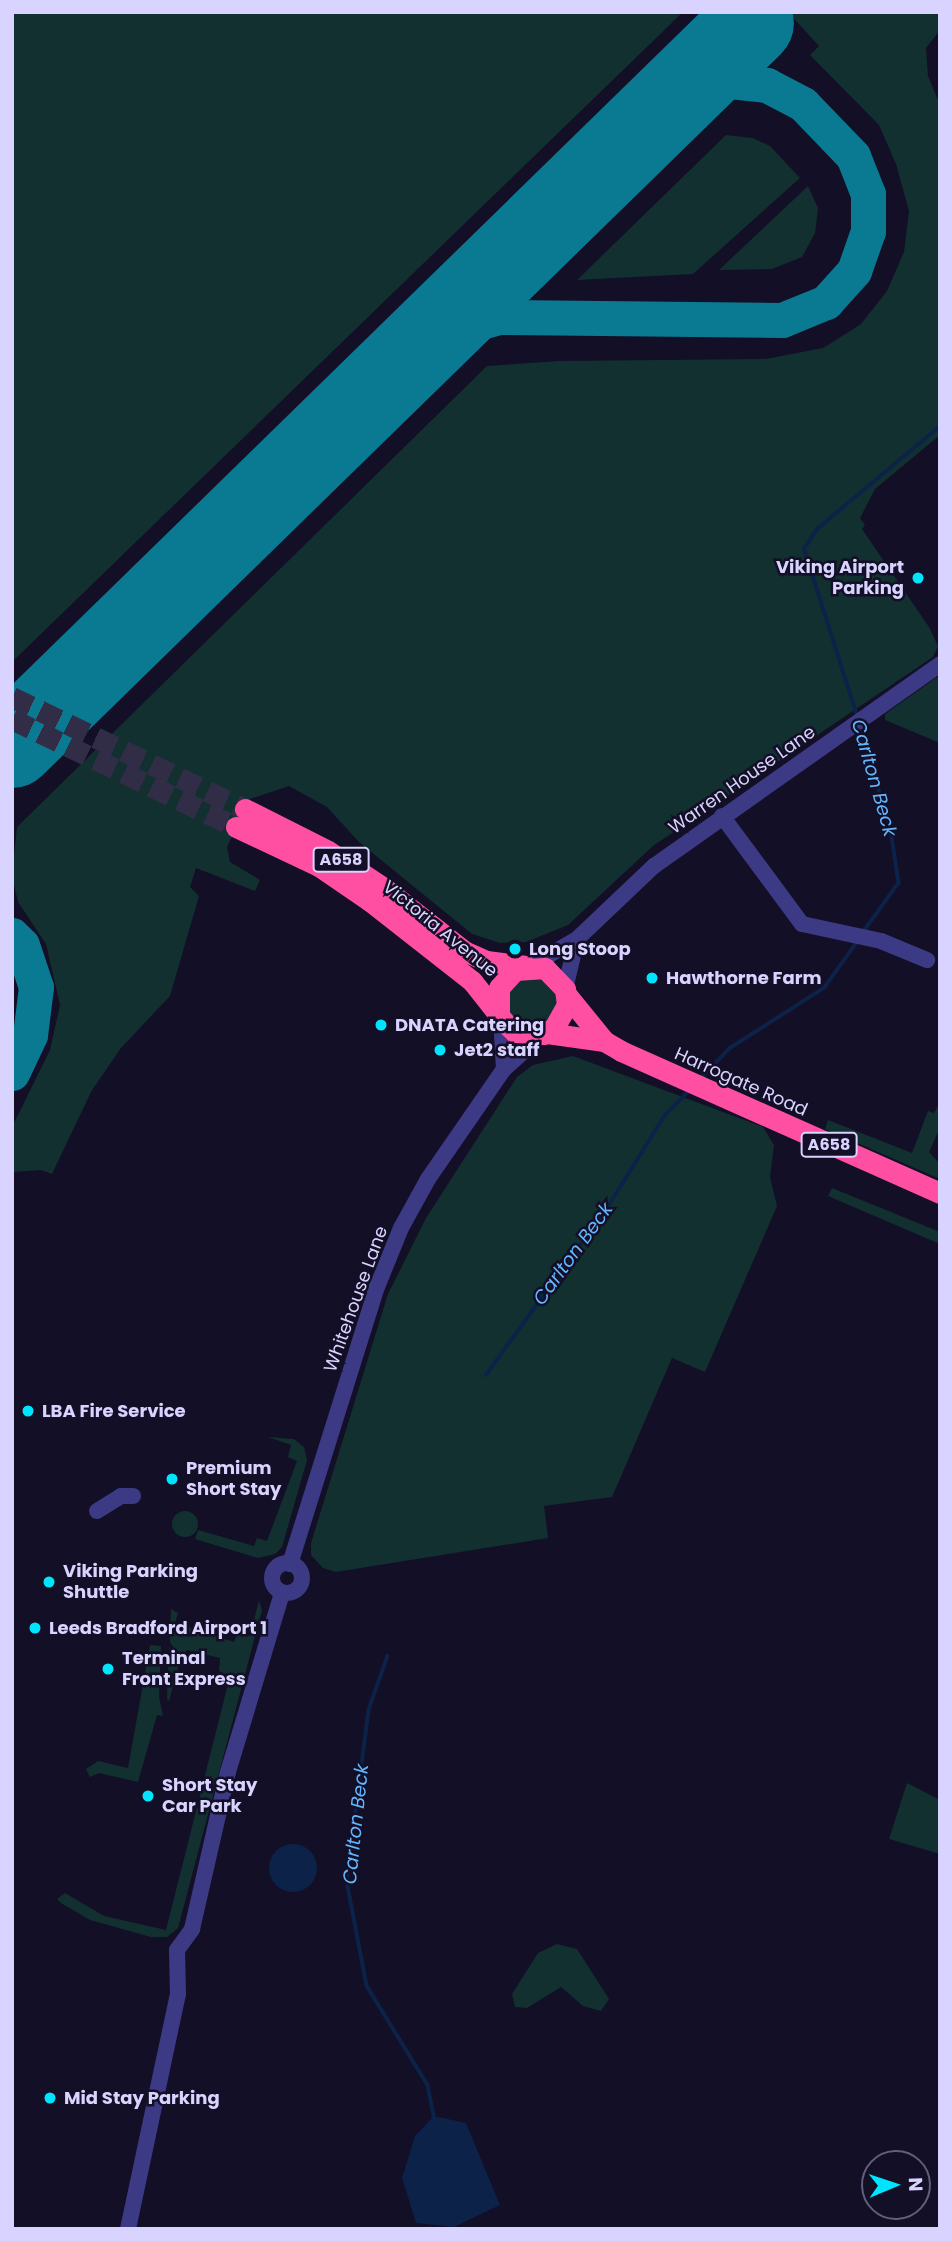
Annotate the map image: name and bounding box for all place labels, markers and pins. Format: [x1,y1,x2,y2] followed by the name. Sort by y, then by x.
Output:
[776,557,904,600] place label: Viking Airport Parking
[910,570,926,586] marker: Viking Airport Parking
[529,938,631,960] place label: Long Stoop
[507,941,523,957] marker: Long Stoop
[666,967,821,989] place label: Hawthorne Farm
[644,970,660,986] marker: Hawthorne Farm
[395,1014,544,1036] place label: DNATA Catering
[373,1017,389,1033] marker: DNATA Catering
[454,1039,539,1061] place label: Jet2 staff
[432,1042,448,1058] marker: Jet2 staff
[42,1400,186,1422] place label: LBA Fire Service
[20,1403,36,1419] marker: LBA Fire Service
[186,1458,281,1500] place label: Premium Short Stay
[164,1471,180,1487] marker: Premium Short Stay
[63,1561,198,1604] place label: Viking Parking Shuttle
[41,1574,57,1590] marker: Viking Parking Shuttle
[49,1617,267,1639] place label: Leeds Bradford Airport 1
[27,1620,43,1636] marker: Leeds Bradford Airport 1
[122,1648,246,1690] place label: Terminal Front Express
[100,1661,116,1677] marker: Terminal Front Express
[162,1775,257,1817] place label: Short Stay Car Park
[140,1788,156,1804] marker: Short Stay Car Park
[64,2087,220,2109] place label: Mid Stay Parking
[42,2090,58,2106] marker: Mid Stay Parking

